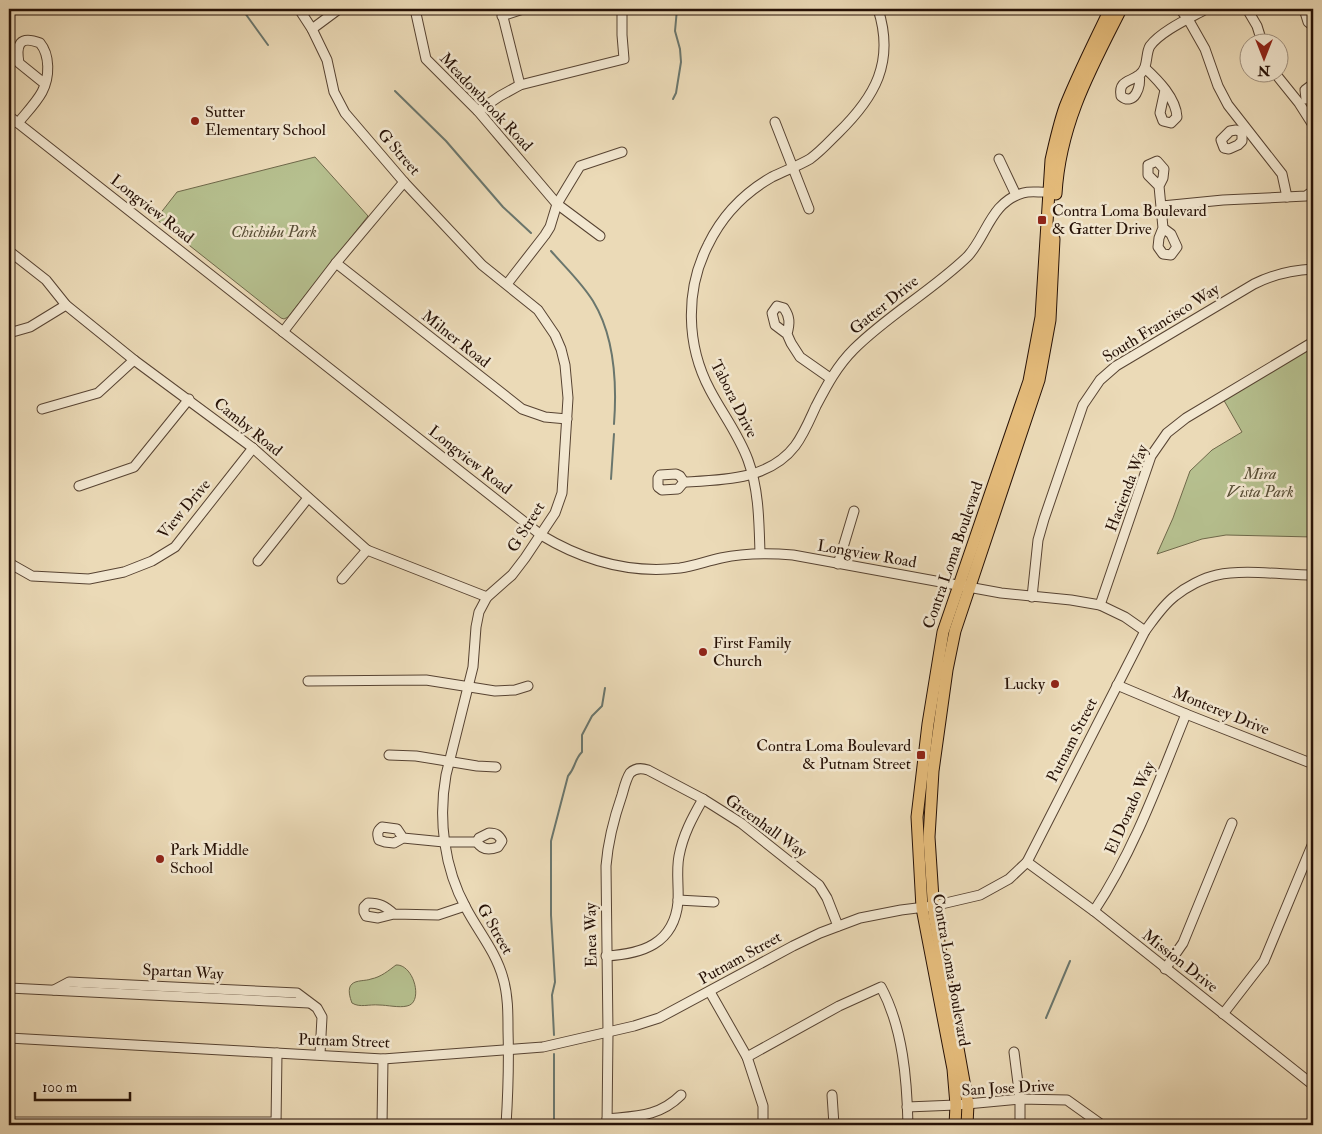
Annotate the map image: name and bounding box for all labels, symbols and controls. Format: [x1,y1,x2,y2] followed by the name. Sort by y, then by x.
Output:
[1240,32,1290,82] north arrow
[435,49,537,155] street label: Meadowbrook Road
[1257,62,1271,79] text: N
[205,102,326,140] place label: Sutter Elementary School
[189,115,201,127] marker: Sutter Elementary School
[373,125,425,179] street label: G Street
[106,170,198,248] street label: Longview Road
[1052,201,1207,239] place label: Contra Loma Boulevard & Gatter Drive
[1036,214,1048,226] marker: Contra Loma Boulevard & Gatter Drive
[231,222,317,242] park label: Chichibu Park
[845,271,923,339] street label: Gatter Drive
[1099,278,1224,367] street label: South Francisco Way
[418,306,494,372] street label: Milner Road
[706,357,762,442] street label: Tabora Drive
[210,393,286,461] street label: Camby Road
[424,421,516,499] street label: Longview Road
[1101,441,1153,534] street label: Hacienda Way
[1226,464,1294,502] park label: Mira Vista Park
[153,475,215,543] street label: View Drive
[918,478,988,631] street label: Contra Loma Boulevard
[503,498,549,556] street label: G Street
[816,535,918,573] street label: Longview Road
[713,633,792,671] place label: First Family Church
[697,646,709,658] marker: First Family Church
[1004,674,1046,694] place label: Lucky
[1049,678,1061,690] marker: Lucky
[1170,683,1273,740] street label: Monterey Drive
[1042,694,1102,786] street label: Putnam Street
[756,736,911,774] place label: Contra Loma Boulevard & Putnam Street
[915,749,927,761] marker: Contra Loma Boulevard & Putnam Street
[1101,758,1160,858] street label: El Dorado Way
[721,790,811,863] street label: Greenhall Way
[170,840,249,878] place label: Park Middle School
[154,853,166,865] marker: Park Middle School
[928,892,974,1048] street label: Contra Loma Boulevard
[472,900,518,958] street label: G Street
[580,902,602,968] street label: Enea Way
[1138,925,1222,997] street label: Mission Drive
[695,927,785,989] street label: Putnam Street
[142,960,225,985] street label: Spartan Way
[298,1029,390,1053] street label: Putnam Street
[35,1069,130,1101] scale bar
[961,1076,1055,1101] street label: San Jose Drive
[42,1078,78,1097] text: 100 m

